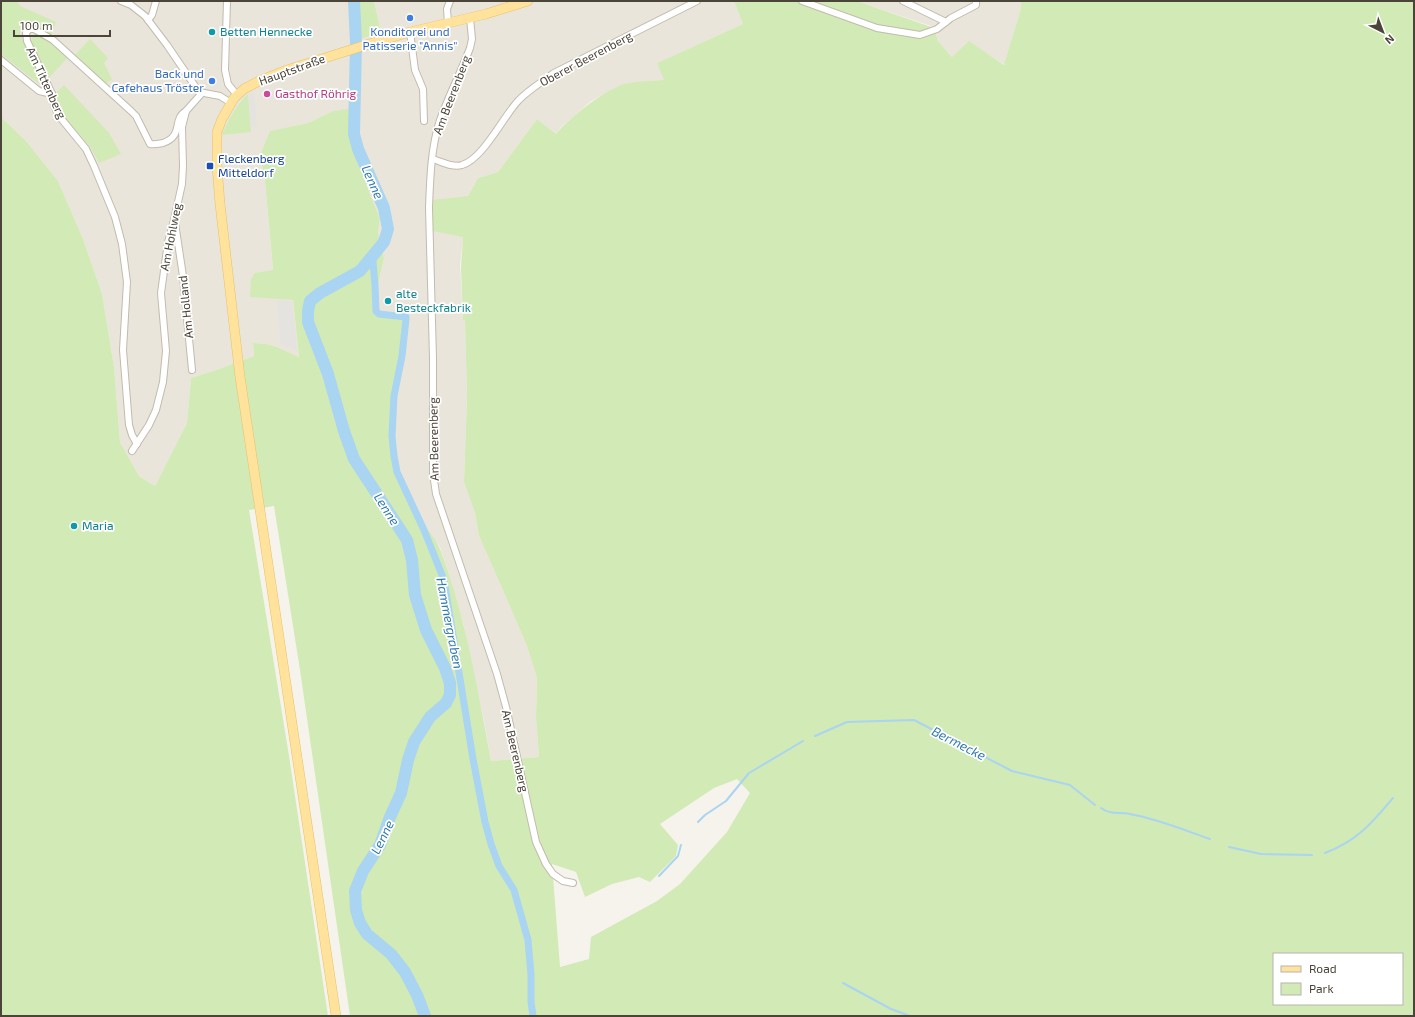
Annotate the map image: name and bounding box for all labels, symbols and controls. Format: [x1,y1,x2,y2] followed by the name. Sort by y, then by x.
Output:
[14,12,110,38] scale bar
[1363,12,1403,52] north arrow
[405,13,415,23] marker: Konditorei und Patisserie "Annis"
[20,18,52,32] text: 100 m
[220,24,312,38] place label: Betten Hennecke
[362,24,458,52] place label: Konditorei und Patisserie "Annis"
[207,27,217,37] marker: Betten Hennecke
[537,28,634,88] street label: Oberer Beerenberg
[1383,32,1397,47] text: N
[24,44,70,121] street label: Am Tittenberg
[257,51,327,88] street label: Hauptstraße
[430,53,473,136] street label: Am Beerenberg
[112,66,204,94] place label: Back und Cafehaus Tröster
[207,76,217,86] marker: Back und Cafehaus Tröster
[275,86,357,100] place label: Gasthof Röhrig
[262,89,272,99] marker: Gasthof Röhrig
[218,151,285,179] place label: Fleckenberg Mitteldorf
[205,161,215,171] marker: Fleckenberg Mitteldorf
[358,163,388,201] water label: Lenne
[157,201,184,272] street label: Am Hohlweg
[175,275,195,339] street label: Am Holland
[396,286,471,314] place label: alte Besteckfabrik
[383,296,393,306] marker: alte Besteckfabrik
[425,397,441,481] street label: Am Beerenberg
[371,490,403,528] water label: Lenne
[82,518,114,532] place label: Maria
[69,521,79,531] marker: Maria
[433,576,467,670] water label: Hammergraben
[500,708,532,793] street label: Am Beerenberg
[929,723,989,763] water label: Bermecke
[367,818,397,856] water label: Lenne
[1273,953,1403,1005] legend
[1309,961,1337,975] text: Road
[1309,981,1334,995] text: Park

